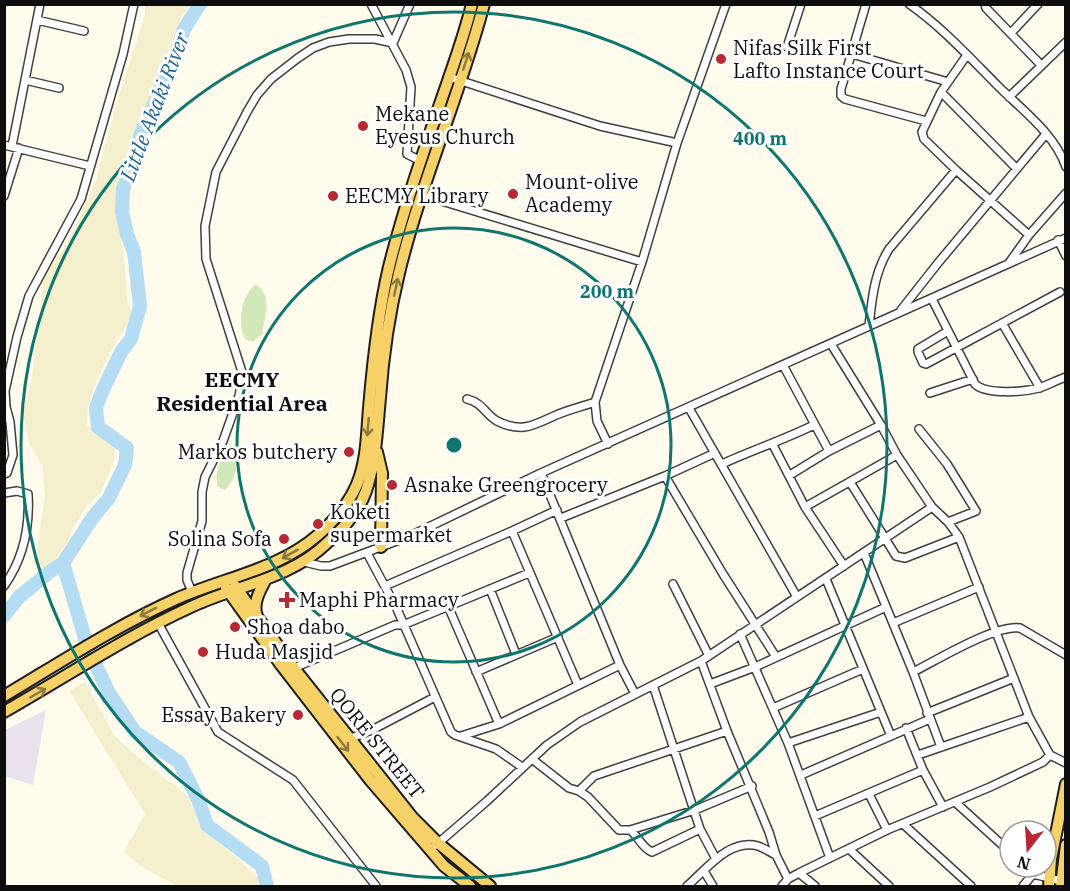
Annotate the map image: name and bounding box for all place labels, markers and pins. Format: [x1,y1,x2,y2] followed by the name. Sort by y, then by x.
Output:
[733,34,924,84] place label: Nifas Silk First Lafto Instance Court
[714,52,728,66] marker: Nifas Silk First Lafto Instance Court
[375,100,515,150] place label: Mekane Eyesus Church
[356,119,370,133] marker: Mekane Eyesus Church
[525,168,639,218] place label: Mount-olive Academy
[345,182,489,209] place label: EECMY Library
[506,187,520,201] marker: Mount-olive Academy
[326,189,340,203] marker: EECMY Library
[444,435,464,455] centre of rings
[178,438,337,465] place label: Markos butchery
[342,445,356,459] marker: Markos butchery
[404,471,608,498] place label: Asnake Greengrocery
[385,478,399,492] marker: Asnake Greengrocery
[330,498,452,548] place label: Koketi supermarket
[311,517,325,531] marker: Koketi supermarket
[168,525,272,552] place label: Solina Sofa
[277,532,291,546] marker: Solina Sofa
[299,586,459,613] place label: Maphi Pharmacy
[280,593,294,607] marker: Maphi Pharmacy
[247,613,345,640] place label: Shoa dabo
[228,620,242,634] marker: Shoa dabo
[215,638,333,665] place label: Huda Masjid
[196,645,210,659] marker: Huda Masjid
[161,701,286,728] place label: Essay Bakery
[291,708,305,722] marker: Essay Bakery

